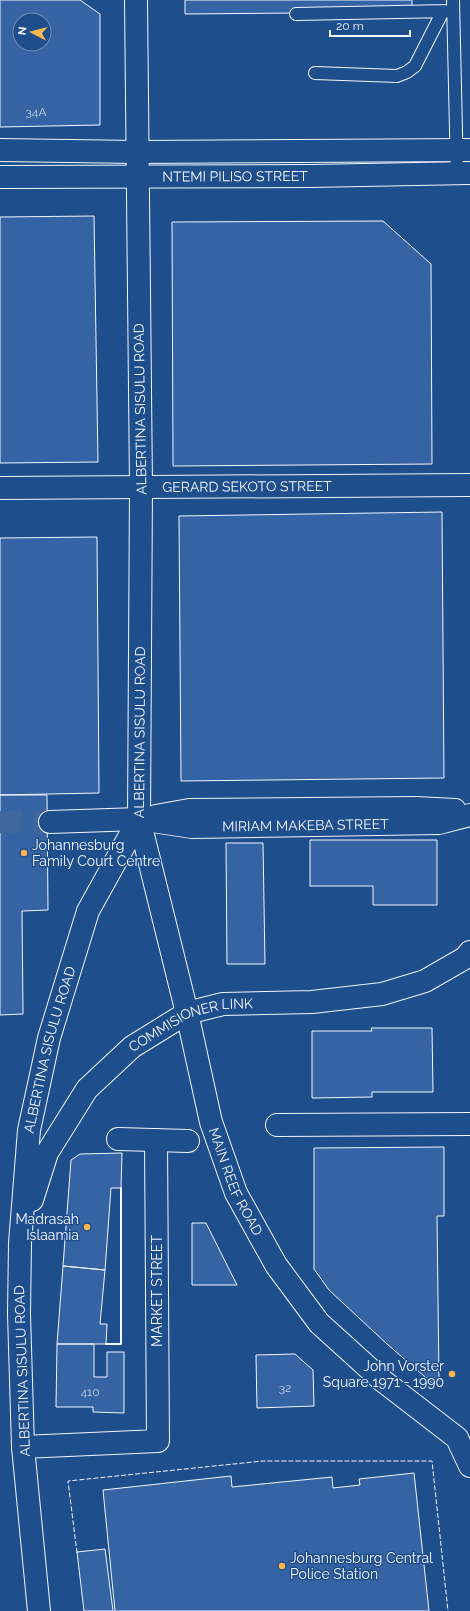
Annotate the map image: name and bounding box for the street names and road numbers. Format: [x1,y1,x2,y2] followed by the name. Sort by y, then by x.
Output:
[162,168,308,184] street label: NTEMI PILISO STREET
[131,323,149,495] street label: ALBERTINA SISULU ROAD
[162,478,332,495] street label: GERARD SEKOTO STREET
[131,646,148,818] street label: ALBERTINA SISULU ROAD
[222,816,389,835] street label: MIRIAM MAKEBA STREET
[21,964,79,1135] street label: ALBERTINA SISULU ROAD
[126,995,253,1055] street label: COMMISIONER LINK
[206,1125,266,1238] street label: MAIN REEF ROAD
[149,1235,165,1347] street label: MARKET STREET
[11,1285,33,1457] street label: ALBERTINA SISULU ROAD

